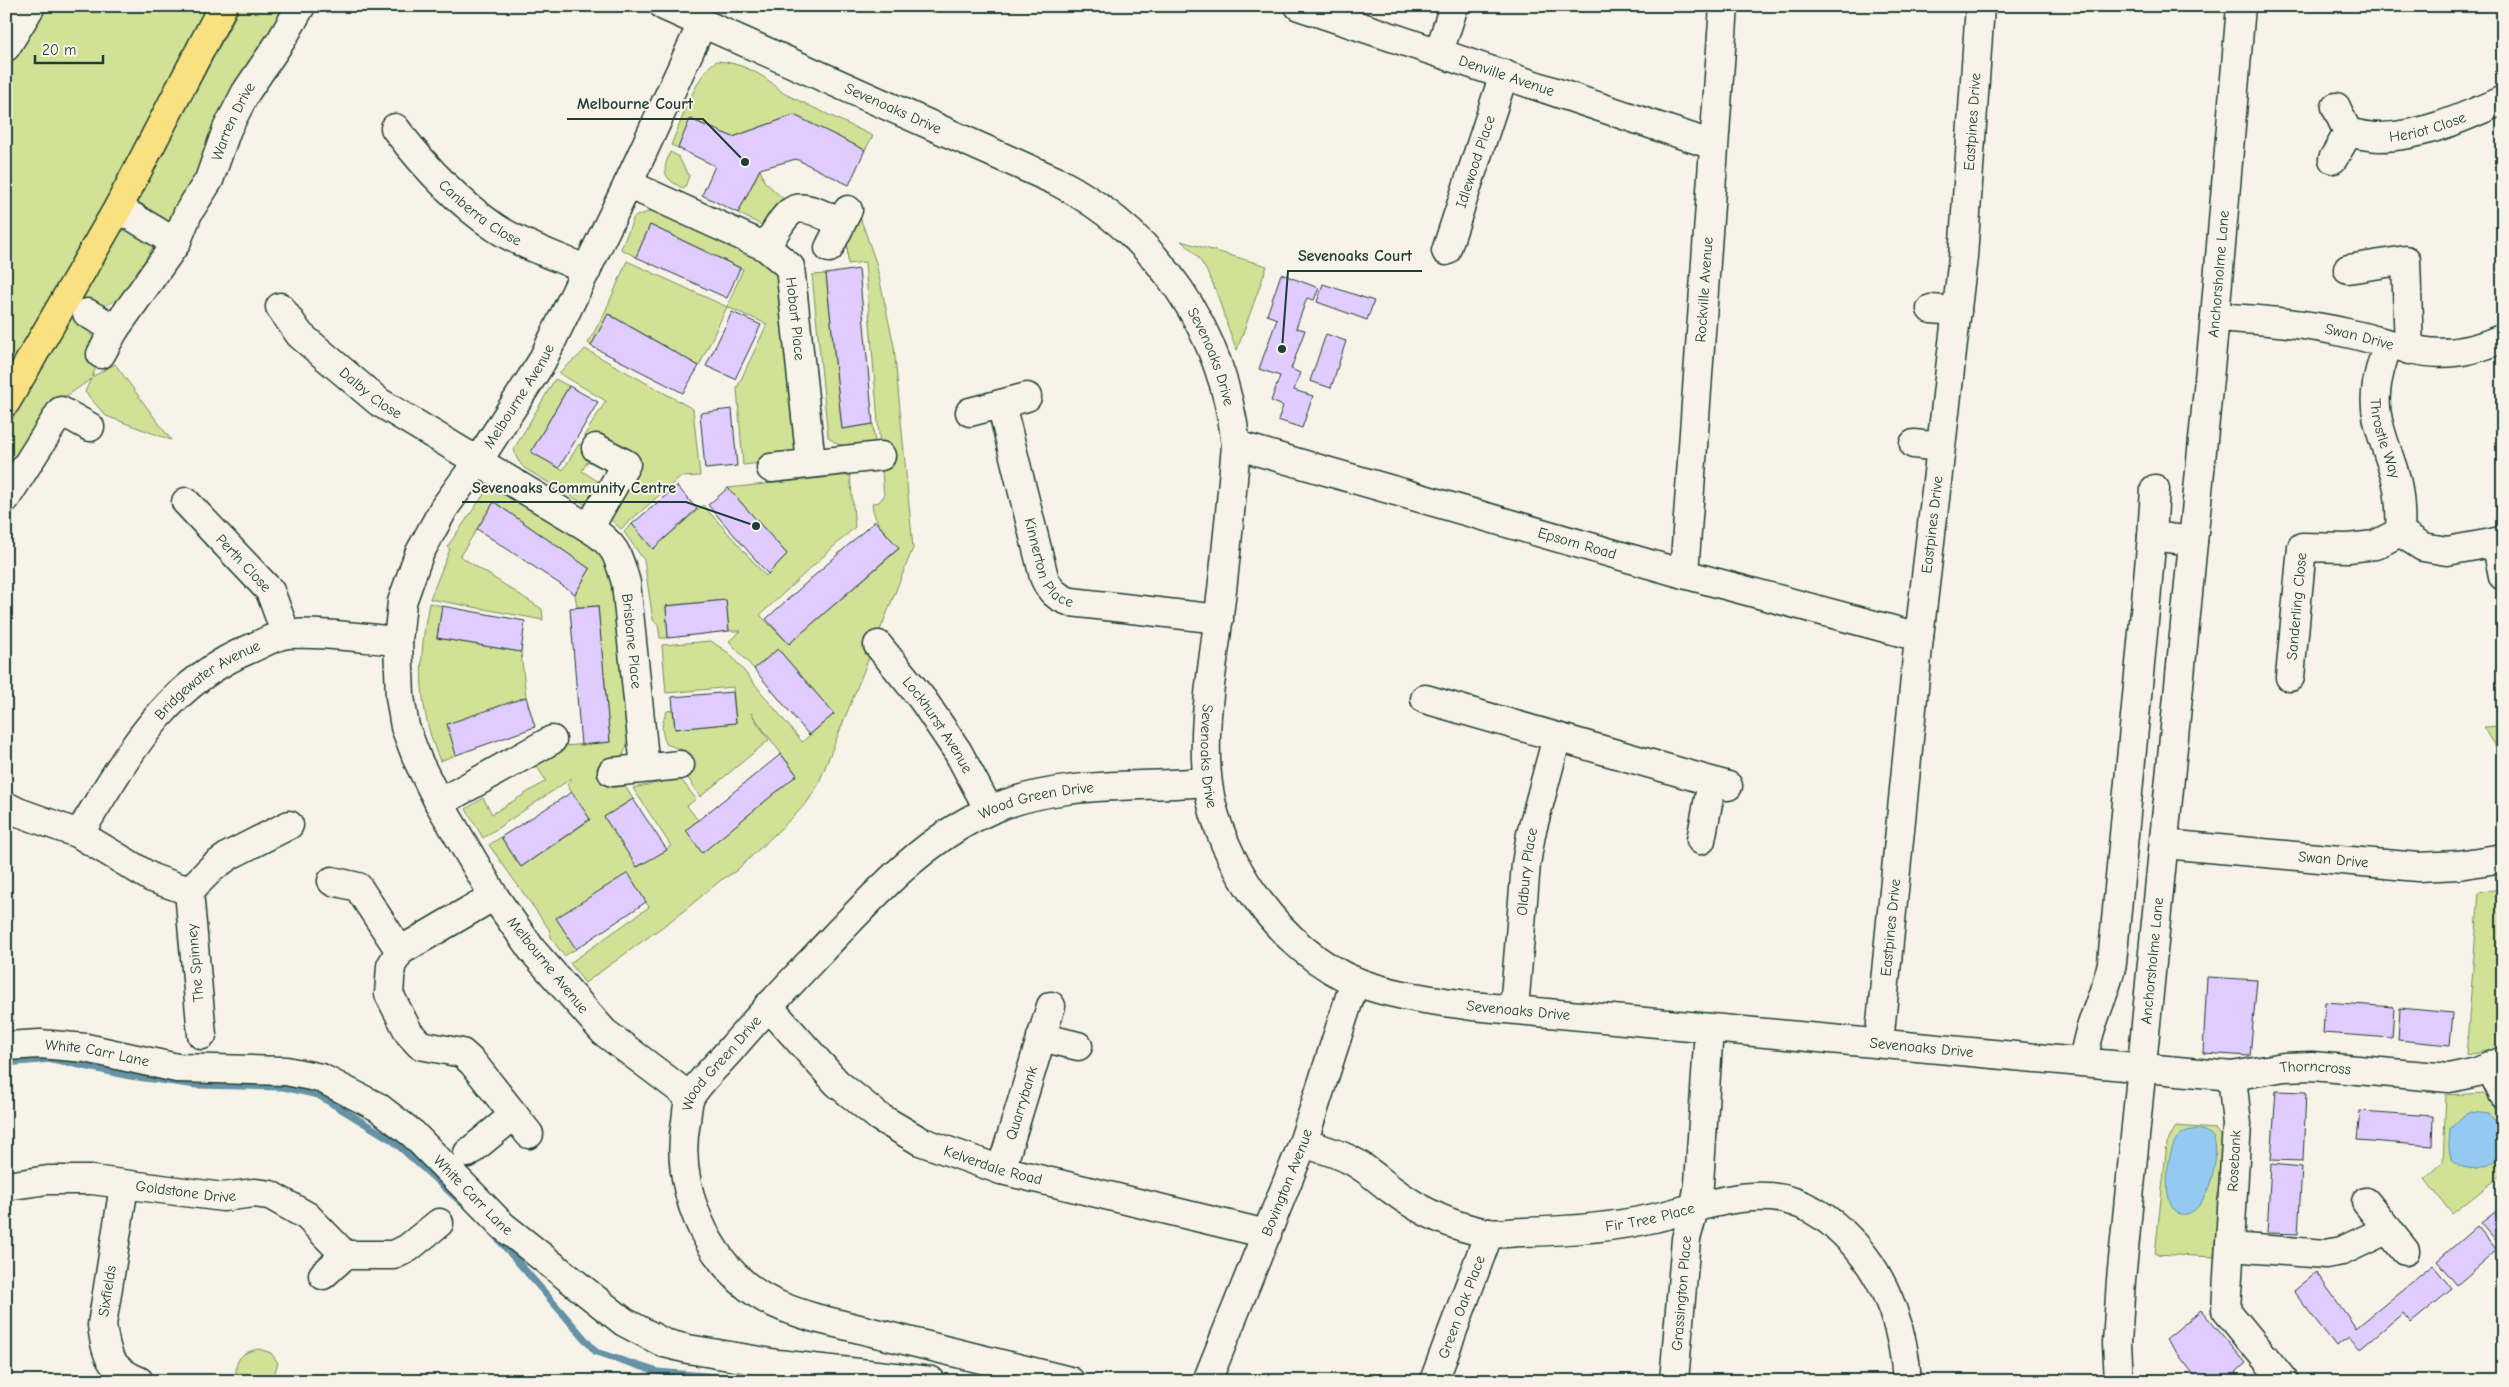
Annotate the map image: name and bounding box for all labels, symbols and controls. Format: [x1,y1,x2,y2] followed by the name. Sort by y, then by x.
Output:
[35,32,102,64] scale bar
[42,41,76,59] text: 20 m
[1456,51,1557,100] street label: Denville Avenue
[1960,72,1984,171] street label: Eastpines Drive
[208,78,259,163] street label: Warren Drive
[842,79,945,138] street label: Sevenoaks Drive
[567,88,703,119] callout: Melbourne Court
[577,95,694,113] text: Melbourne Court
[2388,108,2469,146] street label: Heriot Close
[1452,113,1499,210] street label: Idlewood Place
[435,176,525,250] street label: Canberra Close
[2204,209,2233,338] street label: Anchorsholme Lane
[1691,236,1717,343] street label: Rockville Avenue
[1288,240,1422,271] callout: Sevenoaks Court
[1298,247,1413,265] text: Sevenoaks Court
[782,276,809,362] street label: Hobart Place
[1184,304,1238,408] street label: Sevenoaks Drive
[2324,320,2396,354] street label: Swan Drive
[480,341,558,452] street label: Melbourne Avenue
[336,363,406,423] street label: Dalby Close
[2367,398,2404,481] street label: Throstle Way
[462,471,686,502] callout: Sevenoaks Community Centre
[1917,474,1947,574] street label: Eastpines Drive
[472,479,676,497] text: Sevenoaks Community Centre
[1021,516,1076,611] street label: Kinnerton Place
[1536,523,1618,563] street label: Epsom Road
[212,530,275,596] street label: Perth Close
[2283,551,2310,661] street label: Sanderling Close
[618,592,646,690] street label: Brisbane Place
[151,636,264,723] street label: Bridgewater Avenue
[899,673,977,777] street label: Lockhurst Avenue
[1197,703,1221,810] street label: Sevenoaks Drive
[976,778,1095,823] street label: Wood Green Drive
[1513,825,1541,916] street label: Oldbury Place
[2297,847,2370,872] street label: Swan Drive
[1877,877,1904,977] street label: Eastpines Drive
[2137,896,2167,1025] street label: Anchorsholme Lane
[503,913,593,1017] street label: Melbourne Avenue
[183,923,207,1003] street label: The Spinney
[1465,996,1571,1024] street label: Sevenoaks Drive
[678,1012,765,1112] street label: Wood Green Drive
[1869,1034,1975,1061] street label: Sevenoaks Drive
[44,1035,151,1071] street label: White Carr Lane
[2278,1057,2352,1078] street label: Thorncross
[1002,1063,1041,1142] street label: Quarrybank
[1257,1126,1316,1239] street label: Bovington Avenue
[2223,1129,2245,1192] street label: Rosebank
[941,1141,1044,1189] street label: Kelverdale Road
[430,1151,517,1239] street label: White Carr Lane
[134,1177,238,1206] street label: Goldstone Drive
[1604,1199,1697,1235] street label: Fir Tree Place
[1668,1234,1695,1352] street label: Grassington Place
[1434,1252,1489,1361] street label: Green Oak Place
[94,1264,120,1318] street label: Sixfields

